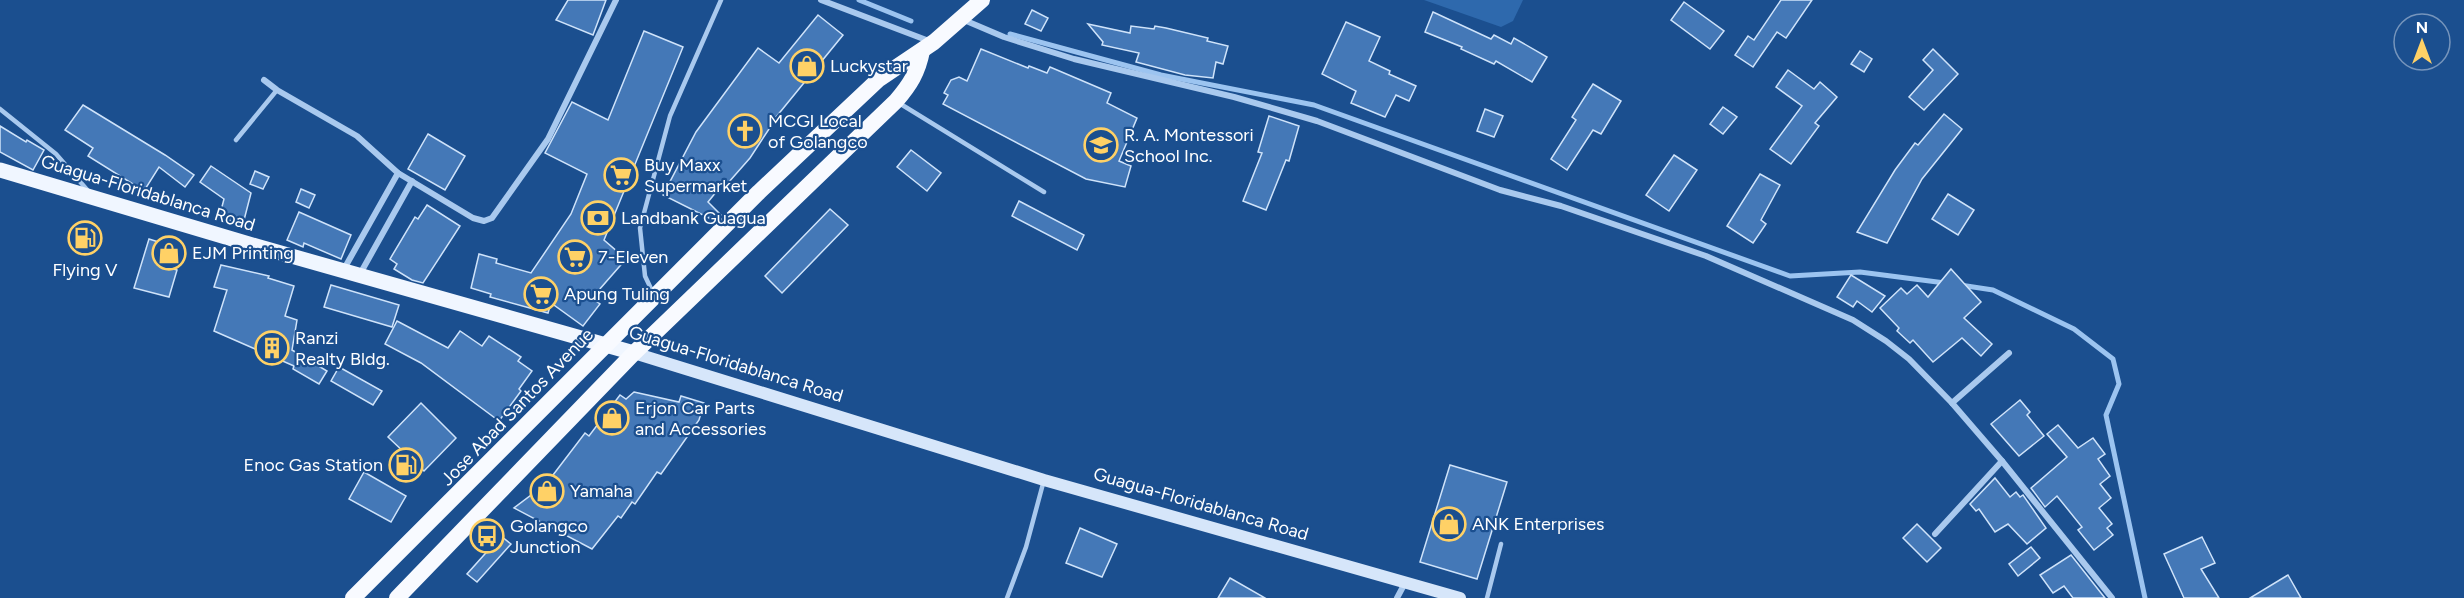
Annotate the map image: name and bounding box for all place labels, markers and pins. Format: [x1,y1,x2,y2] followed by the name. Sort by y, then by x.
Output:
[789,48,825,84] shop icon: Luckystar
[830,55,908,77] place label: Luckystar
[768,110,868,153] place label: MCGI Local of Golangco
[727,113,763,149] church icon: MCGI Local of Golangco
[1124,124,1254,167] place label: R. A. Montessori School Inc.
[1083,127,1119,163] school or university icon: R. A. Montessori School Inc.
[644,154,748,197] place label: Buy Maxx Supermarket
[603,157,639,193] supermarket icon: Buy Maxx Supermarket
[580,200,616,236] bank icon: Landbank Guagua
[621,207,766,229] place label: Landbank Guagua
[67,220,103,256] fuel station icon: Flying V
[151,235,187,271] shop icon: EJM Printing
[557,239,593,275] supermarket icon: 7-Eleven
[192,242,294,264] place label: EJM Printing
[598,246,668,268] place label: 7-Eleven
[53,259,118,281] place label: Flying V
[523,276,559,312] supermarket icon: Apung Tuling
[564,283,670,305] place label: Apung Tuling
[295,327,390,370] place label: Ranzi Realty Bldg.
[254,330,290,366] building icon: Ranzi Realty Bldg.
[635,397,766,440] place label: Erjon Car Parts and Accessories
[594,400,630,436] shop icon: Erjon Car Parts and Accessories
[388,447,424,483] fuel station icon: Enoc Gas Station
[244,454,383,476] place label: Enoc Gas Station
[529,473,565,509] shop icon: Yamaha
[570,480,633,502] place label: Yamaha
[1431,506,1467,542] shop icon: ANK Enterprises
[1472,513,1604,535] place label: ANK Enterprises
[510,515,588,558] place label: Golangco Junction
[469,518,505,554] bus stop icon: Golangco Junction

